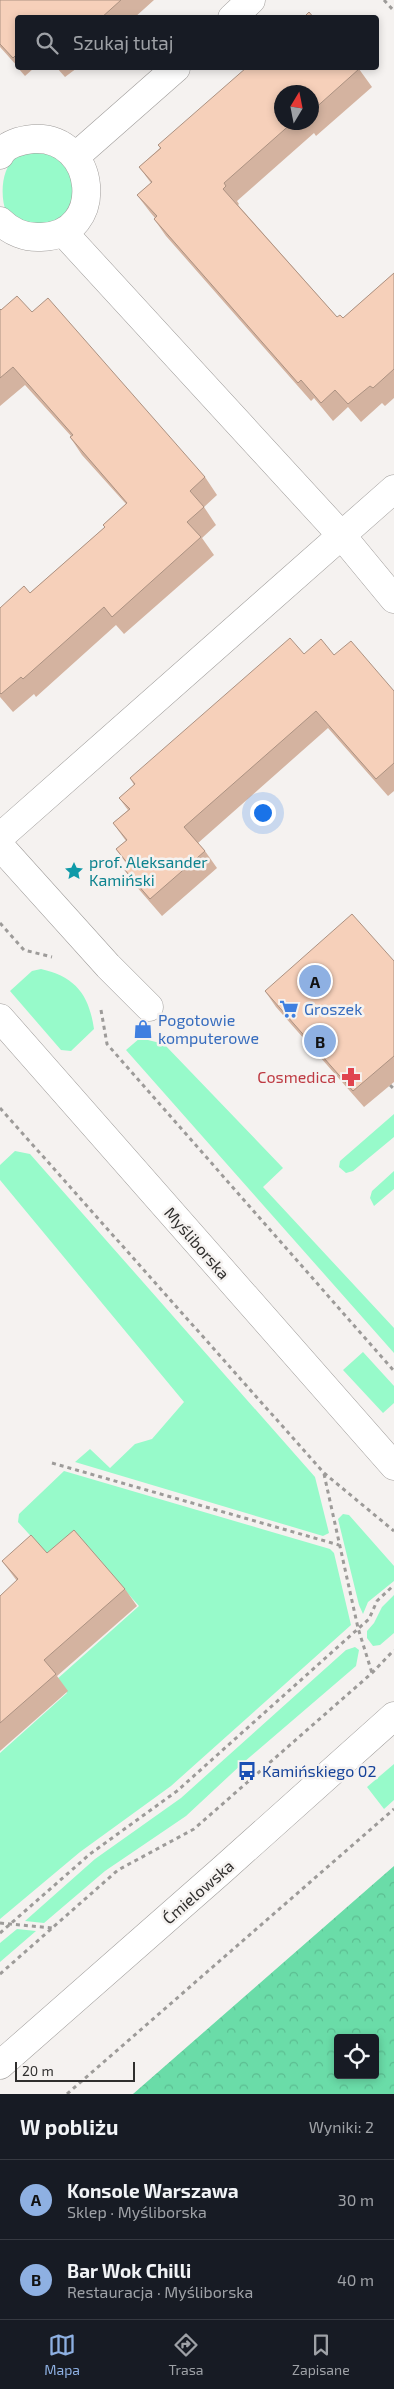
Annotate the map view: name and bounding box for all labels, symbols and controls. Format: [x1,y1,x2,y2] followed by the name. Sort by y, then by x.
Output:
[15,15,379,70] search box
[33,29,61,57] icon: search
[73,31,173,54] text: Szukaj tutaj
[274,85,319,130] north arrow
[250,800,276,826] your location
[89,852,208,889] place label: prof. Aleksander Kamiński
[63,860,85,882] place icon: prof. Aleksander Kamiński
[299,962,331,1000] pin: A
[278,998,300,1020] supermarket icon: Groszek
[304,999,362,1018] place label: Groszek
[158,1010,259,1047] place label: Pogotowie komputerowe
[132,1018,154,1040] shop icon: Pogotowie komputerowe
[304,1022,336,1060] pin: B
[340,1066,362,1088] pharmacy icon: Cosmedica
[257,1067,336,1086] place label: Cosmedica
[161,1203,234,1283] street label: Myśliborska
[236,1760,258,1782] bus stop icon: Kamińskiego 02
[262,1761,377,1780] place label: Kamińskiego 02
[158,1856,237,1928] street label: Ćmielowska
[334,2034,379,2079] map controls
[334,2034,379,2079] button: locate
[15,2059,135,2082] scale bar
[22,2062,54,2079] text: 20 m
[20,2114,119,2139] text: W pobliżu
[309,2117,374,2136] text: Wyniki: 2
[67,2179,239,2202] text: Konsole Warszawa
[31,2190,41,2209] text: A
[338,2190,374,2209] text: 30 m
[67,2202,207,2221] text: Sklep · Myśliborska
[67,2259,191,2282] text: Bar Wok Chilli
[31,2270,41,2289] text: B
[337,2270,374,2289] text: 40 m
[67,2282,253,2301] text: Restauracja · Myśliborska
[44,2331,80,2378] tab: Mapa
[169,2331,204,2378] tab: Trasa
[292,2331,350,2378] tab: Zapisane

